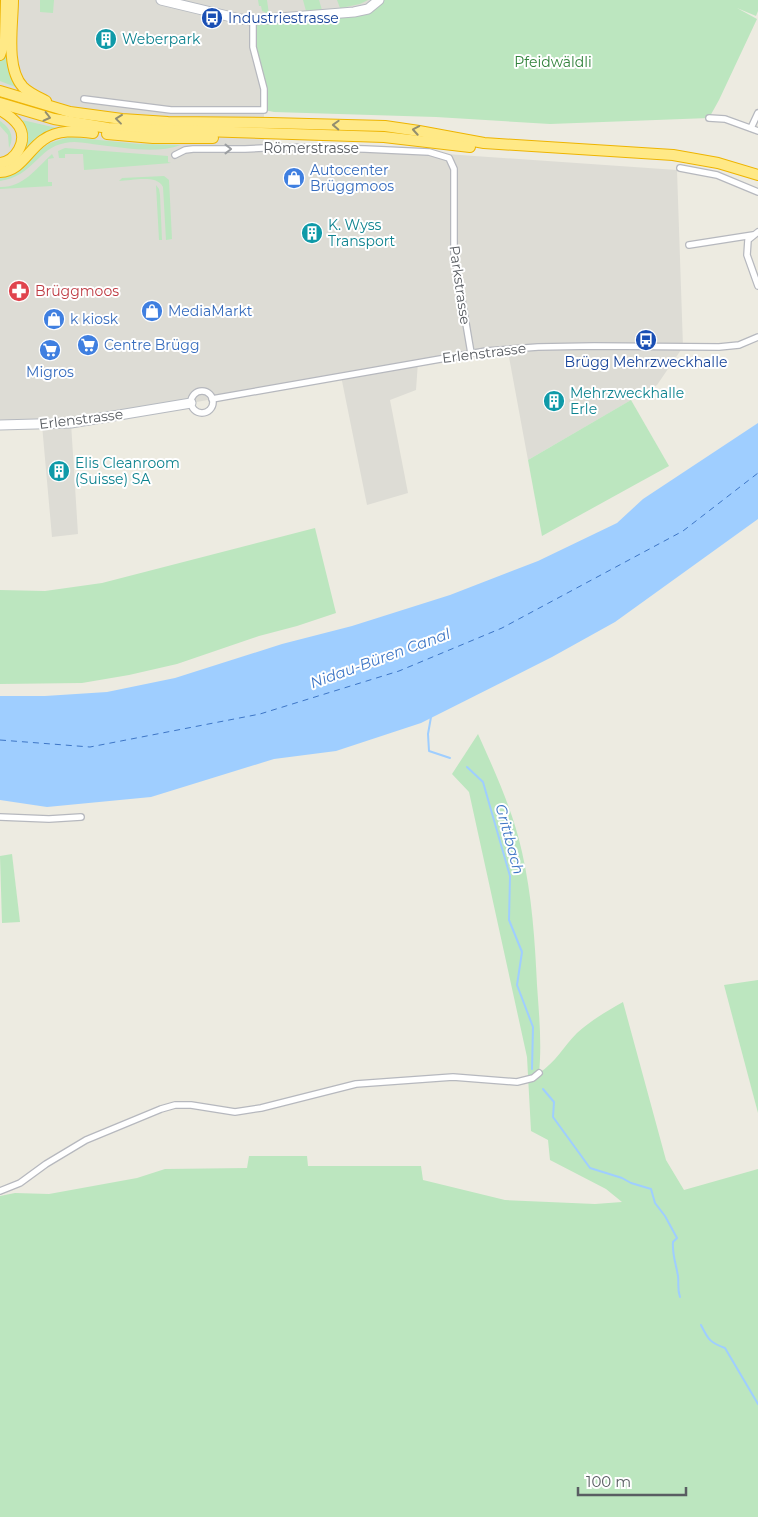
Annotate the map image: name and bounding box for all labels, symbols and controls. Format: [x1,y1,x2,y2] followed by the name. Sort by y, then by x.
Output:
[200,6,224,30] bus stop icon: Industriestrasse
[228,9,339,27] place label: Industriestrasse
[94,27,118,51] building icon: Weberpark
[122,30,201,48] place label: Weberpark
[514,53,592,71] park label: Pfeidwäldli
[42,111,51,122] one-way arrow
[115,114,123,125] one-way arrow
[332,119,340,130] one-way arrow
[411,126,420,136] one-way arrow
[263,139,359,157] street label: Römerstrasse
[224,144,232,154] one-way arrow
[310,161,394,195] place label: Autocenter Brüggmoos
[282,166,306,190] shop icon: Autocenter Brüggmoos
[328,216,396,250] place label: K. Wyss Transport
[300,221,324,245] building icon: K. Wyss Transport
[446,244,474,326] street label: Parkstrasse
[7,279,31,303] pharmacy icon: Brüggmoos
[35,282,119,300] place label: Brüggmoos
[140,299,164,323] shop icon: MediaMarkt
[168,302,253,320] place label: MediaMarkt
[42,307,66,331] shop icon: k kiosk
[70,310,119,328] place label: k kiosk
[634,328,658,352] bus stop icon: Brügg Mehrzweckhalle
[76,333,100,357] supermarket icon: Centre Brügg
[104,336,200,354] place label: Centre Brügg
[38,338,62,362] supermarket icon: Migros
[441,339,527,367] street label: Erlenstrasse
[565,353,727,371] place label: Brügg Mehrzweckhalle
[26,363,74,381] place label: Migros
[570,384,684,418] place label: Mehrzweckhalle Erle
[542,389,566,413] building icon: Mehrzweckhalle Erle
[38,405,124,433] street label: Erlenstrasse
[75,454,180,488] place label: Elis Cleanroom (Suisse) SA
[47,459,71,483] building icon: Elis Cleanroom (Suisse) SA
[307,624,453,692] water label: Nidau-Büren Canal
[491,802,529,876] water label: Grittbach
[578,1464,686,1496] scale bar
[586,1472,631,1491] text: 100 m

